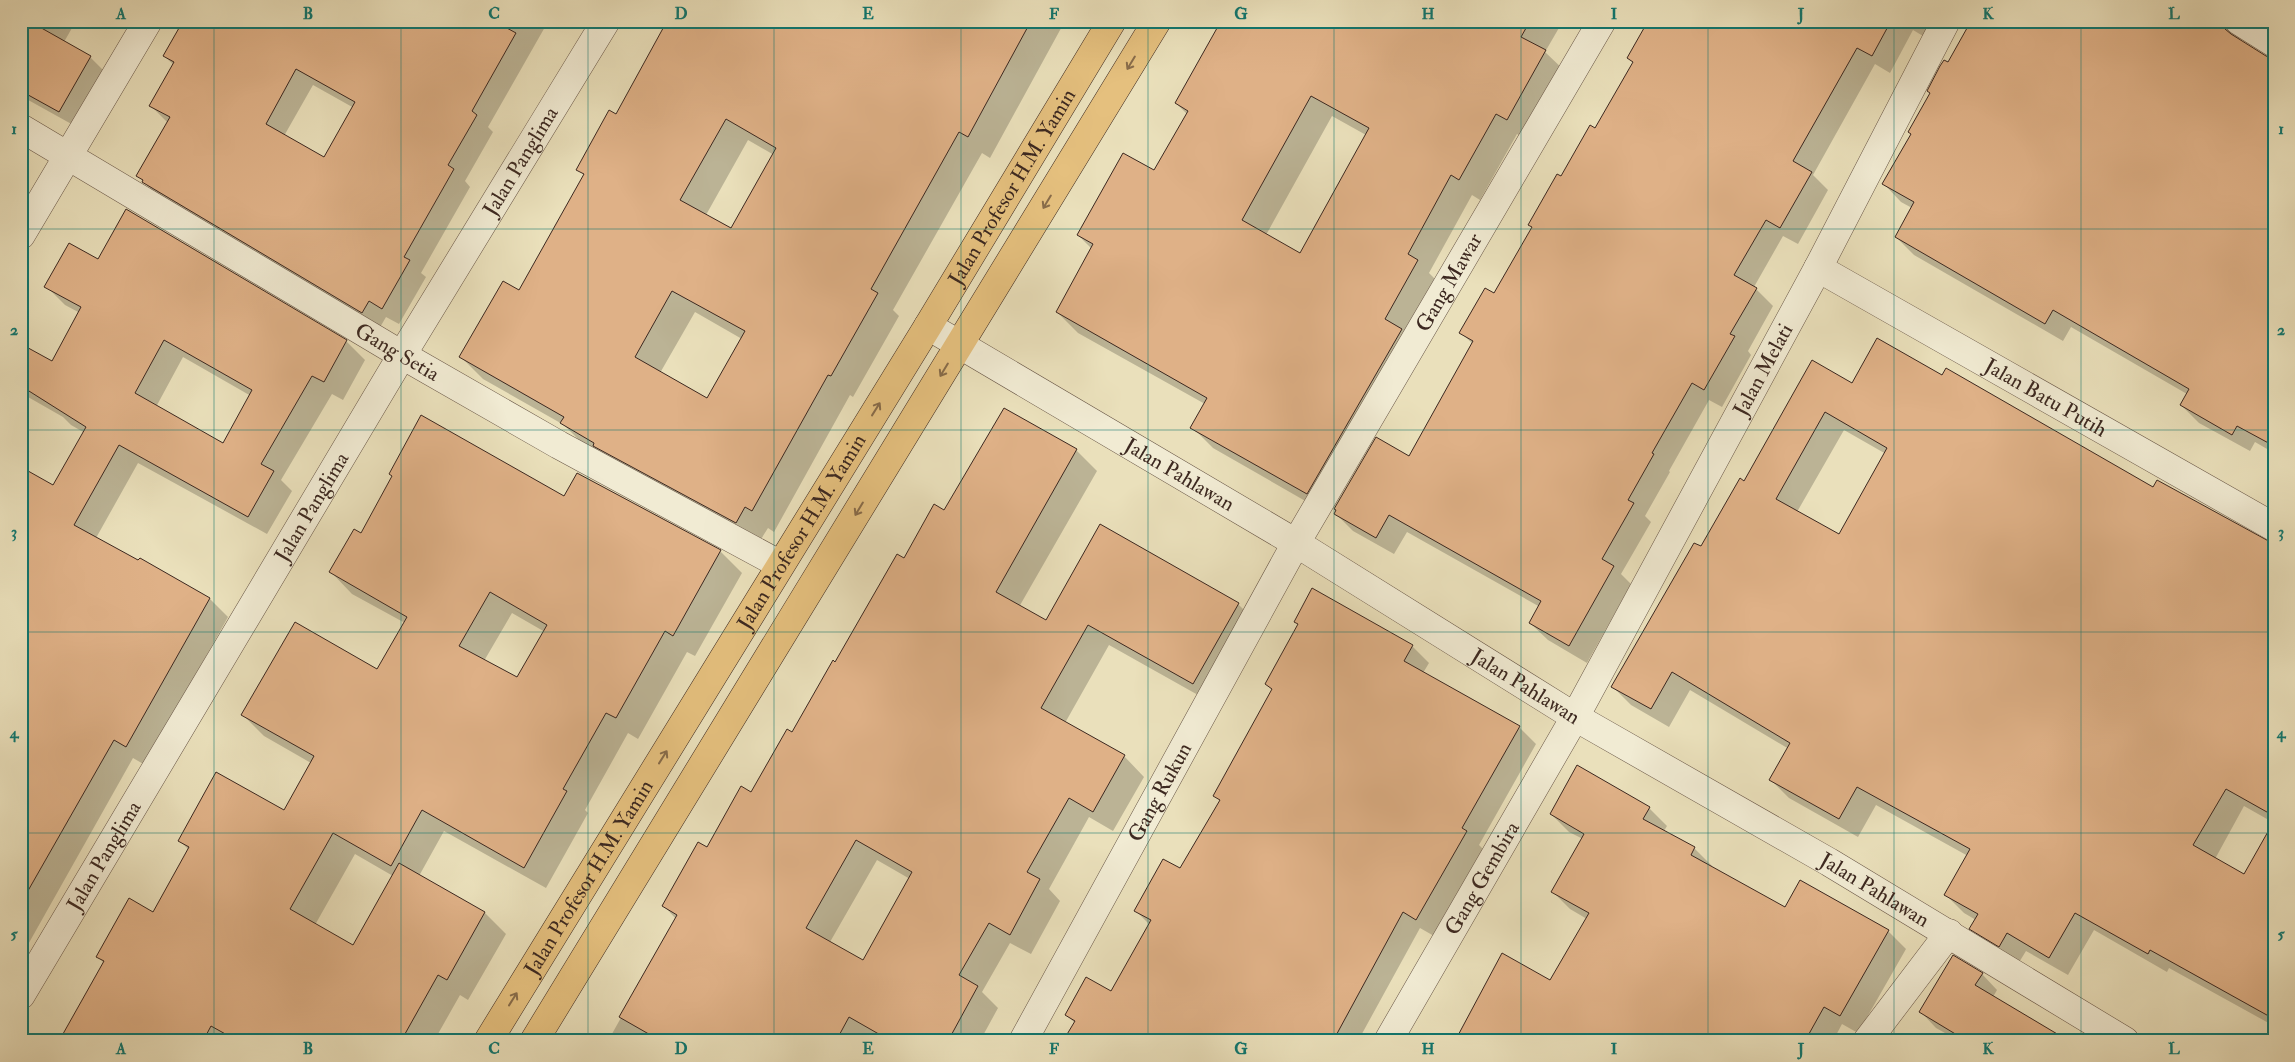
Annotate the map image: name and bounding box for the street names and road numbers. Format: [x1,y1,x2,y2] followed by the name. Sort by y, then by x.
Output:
[942,83,1082,291] street label: Jalan Profesor H.M. Yamin
[476,101,564,222] street label: Jalan Panglima
[1409,228,1488,337] street label: Gang Mawar
[350,317,445,387] street label: Gang Setia
[1727,318,1799,421] street label: Jalan Melati
[1979,351,2112,443] street label: Jalan Batu Putih
[730,429,872,635] street label: Jalan Profesor H.M. Yamin
[1119,431,1240,517] street label: Jalan Pahlawan
[268,447,355,568] street label: Jalan Panglima
[1465,642,1585,731] street label: Jalan Pahlawan
[1121,737,1198,846] street label: Gang Rukun
[518,774,659,981] street label: Jalan Profesor H.M. Yamin
[60,796,147,917] street label: Jalan Panglima
[1439,816,1526,940] street label: Gang Gembira
[1814,846,1935,933] street label: Jalan Pahlawan

